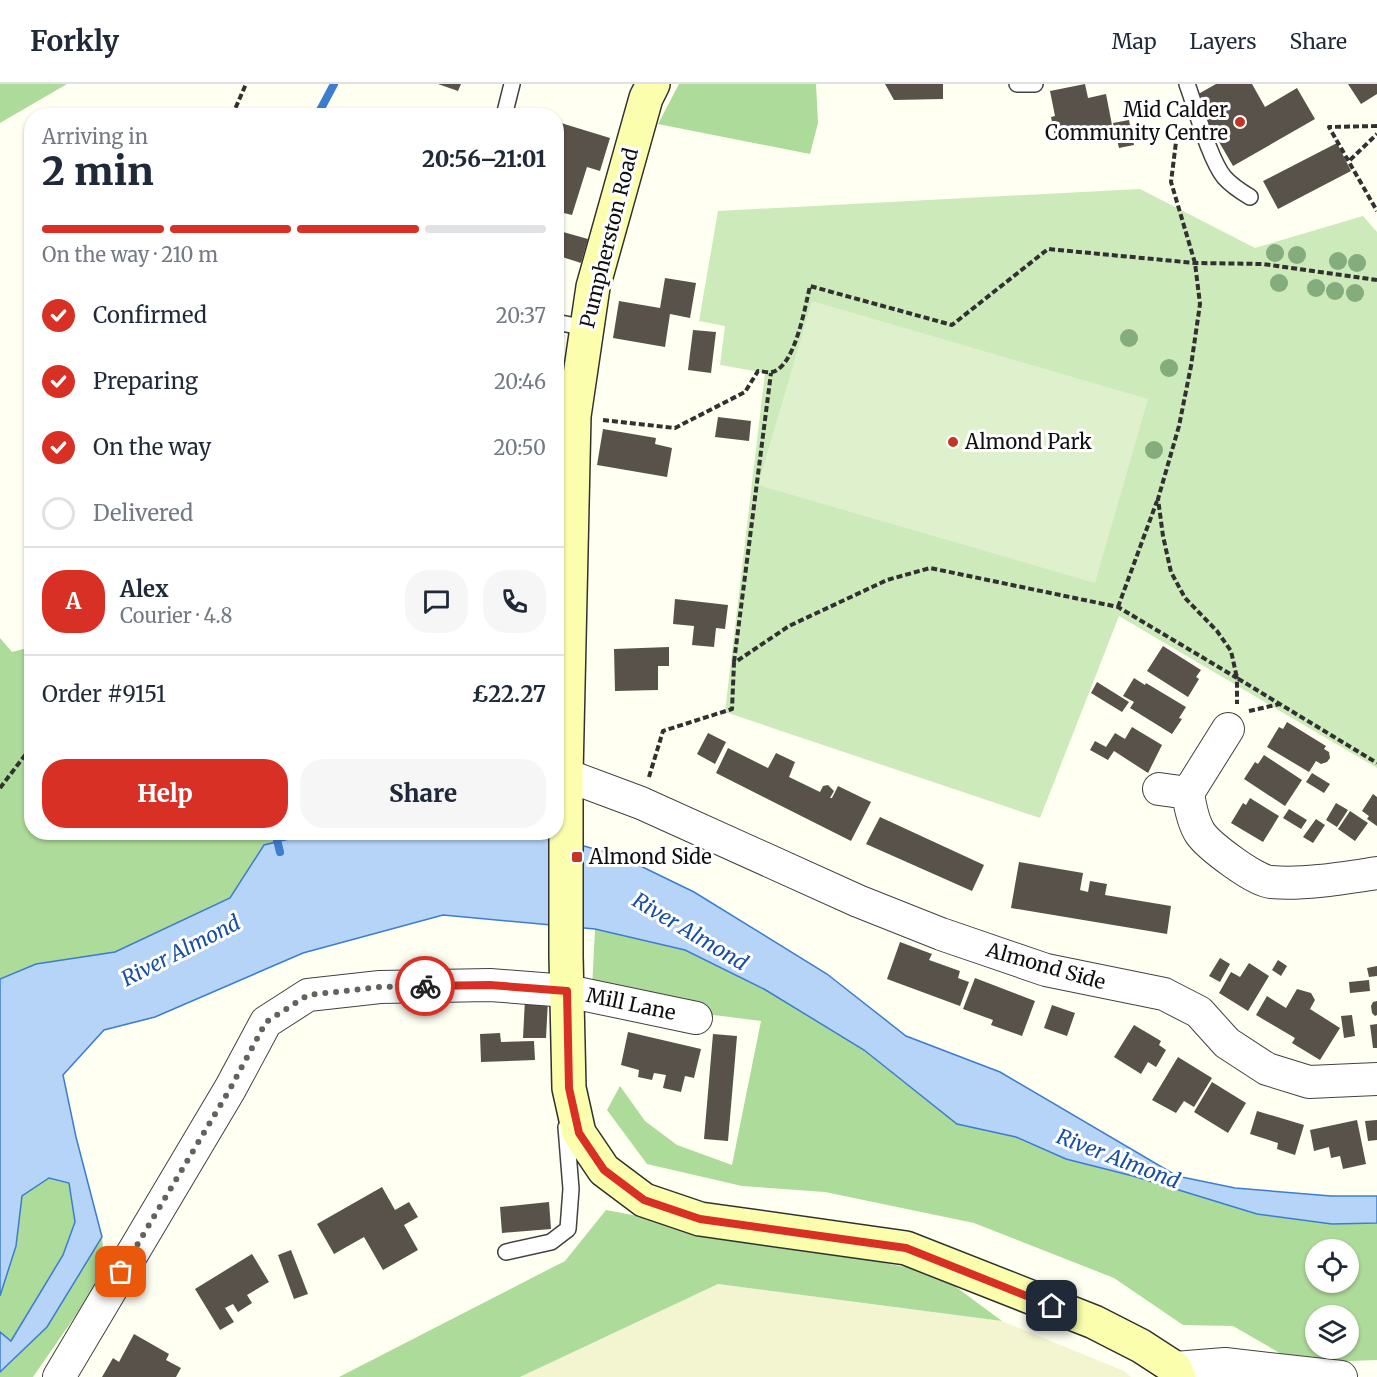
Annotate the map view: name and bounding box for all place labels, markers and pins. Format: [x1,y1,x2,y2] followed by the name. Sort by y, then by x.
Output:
[1045,97,1228,145] place label: Mid Calder Community Centre
[1233,115,1247,129] marker: Mid Calder Community Centre
[964,429,1092,454] place label: Almond Park
[946,435,960,449] marker: Almond Park
[588,844,712,869] place label: Almond Side
[570,850,584,864] marker: Almond Side
[95,1246,146,1297] pin
[1026,1280,1077,1331] pin

